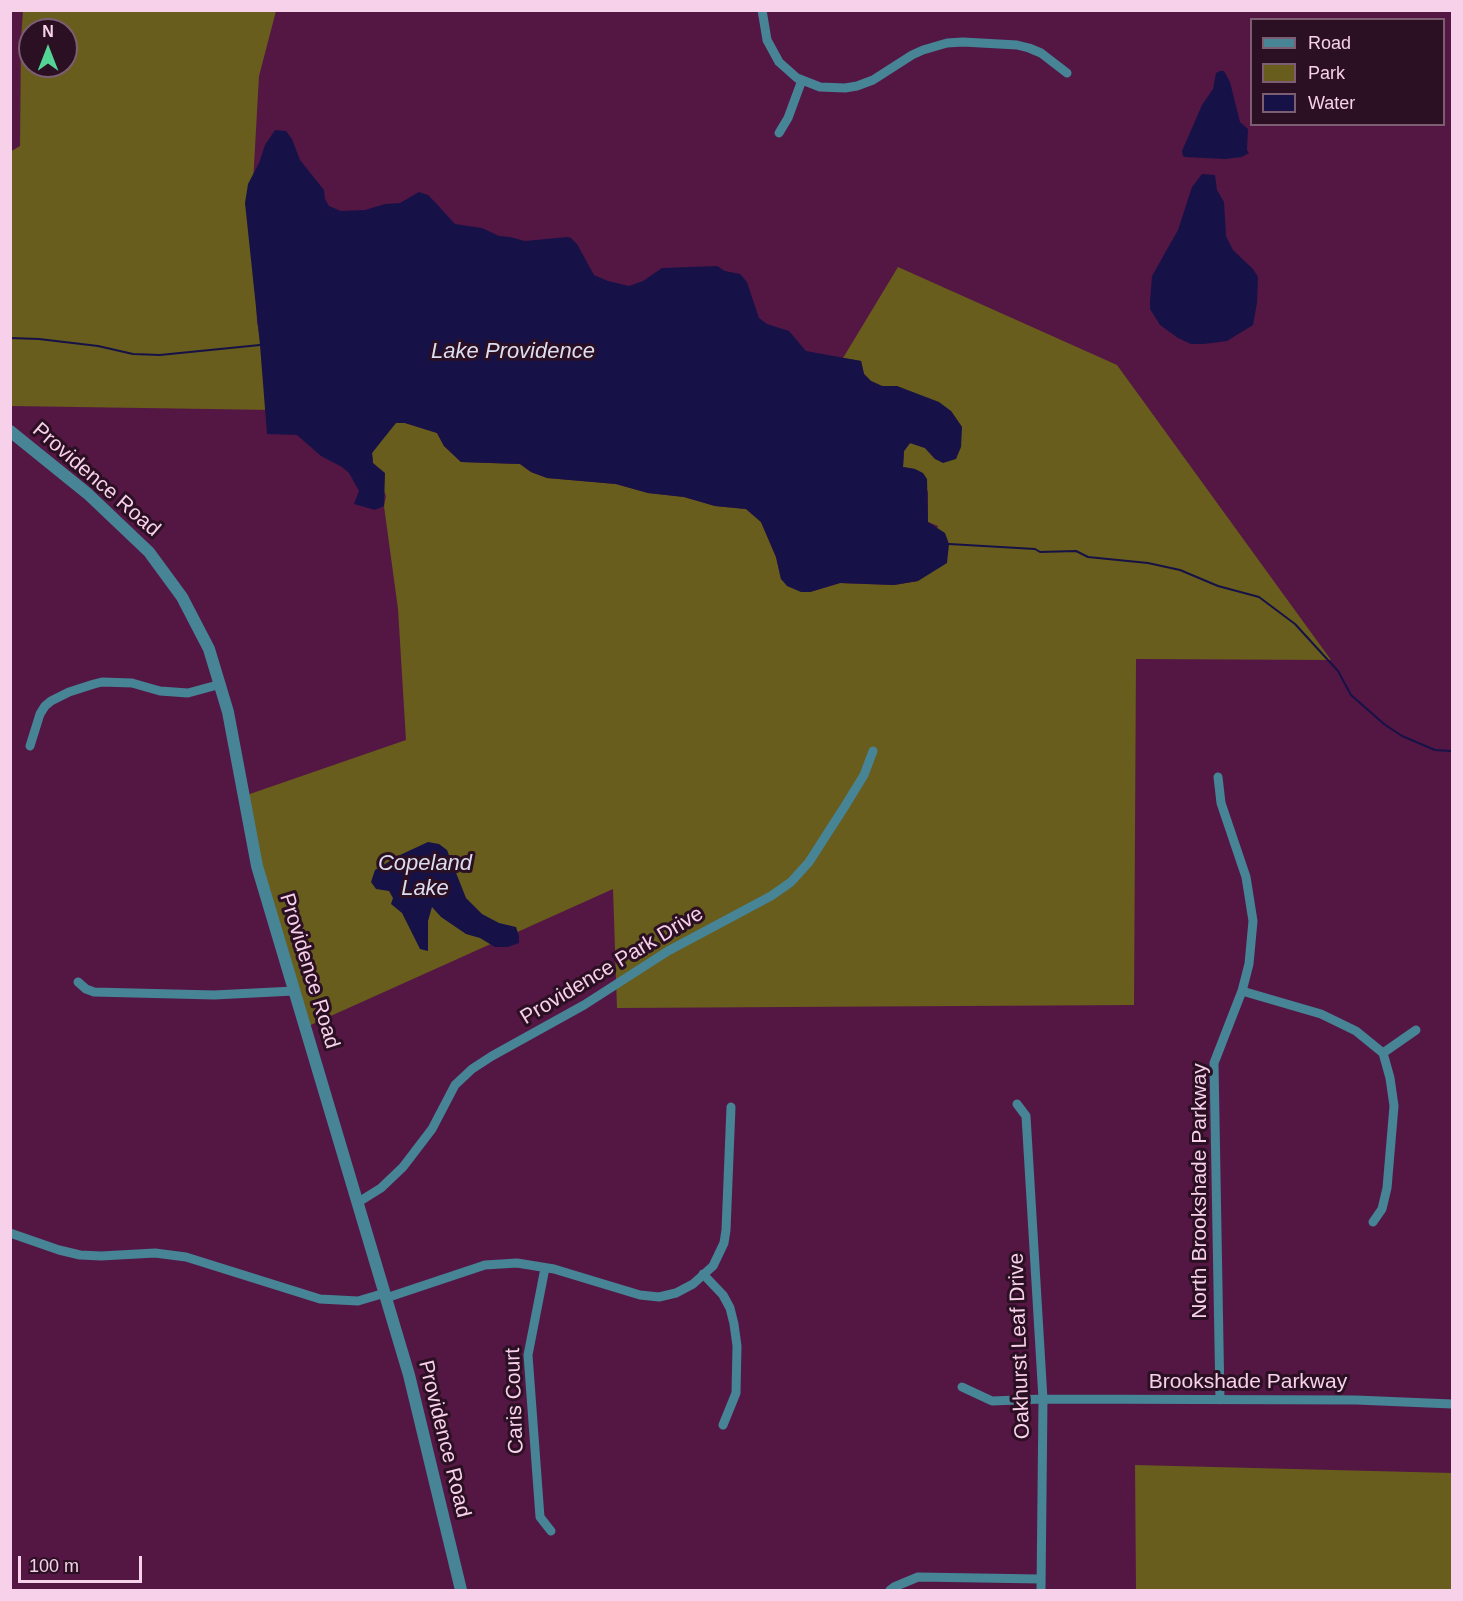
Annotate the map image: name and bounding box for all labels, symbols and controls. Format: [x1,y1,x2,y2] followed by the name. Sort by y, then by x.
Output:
[18,18,78,78] north arrow
[1250,18,1445,126] legend
[42,23,54,40] text: N
[1308,33,1351,53] text: Road
[1308,63,1345,83] text: Park
[1308,93,1355,113] text: Water
[431,339,595,365] water label: Lake Providence
[27,418,165,542] street label: Providence Road
[378,851,472,902] water label: Copeland Lake
[273,890,345,1052] street label: Providence Road
[516,901,708,1031] street label: Providence Park Drive
[1187,1063,1213,1319] street label: North Brookshade Parkway
[1004,1252,1036,1440] street label: Oakhurst Leaf Drive
[501,1347,529,1455] street label: Caris Court
[412,1358,476,1520] street label: Providence Road
[1149,1369,1347,1395] street label: Brookshade Parkway
[21,1544,146,1582] scale bar
[29,1556,79,1576] text: 100 m

